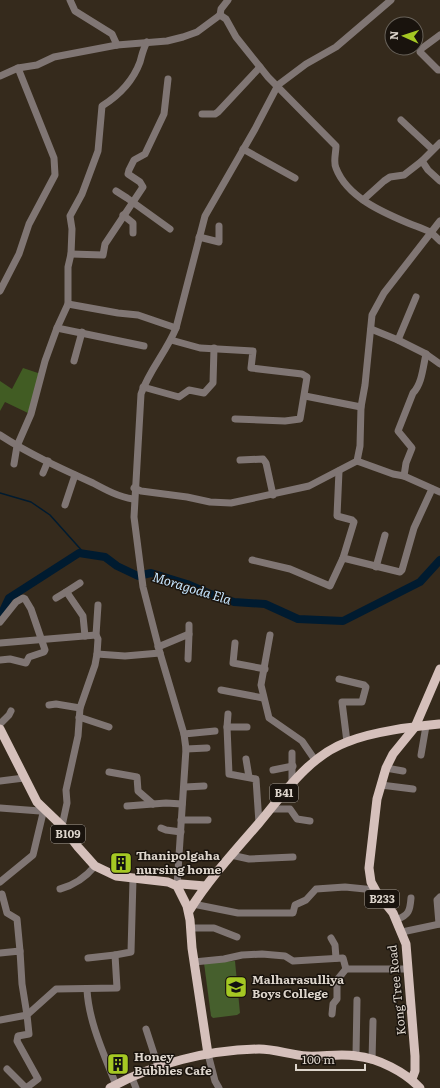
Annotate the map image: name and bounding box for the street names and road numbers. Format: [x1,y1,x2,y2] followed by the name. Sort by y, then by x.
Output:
[270,784,298,802] road number: B41
[51,825,85,843] road number: B109
[365,890,399,908] road number: B233
[382,943,410,1036] street label: Kong Tree Road

